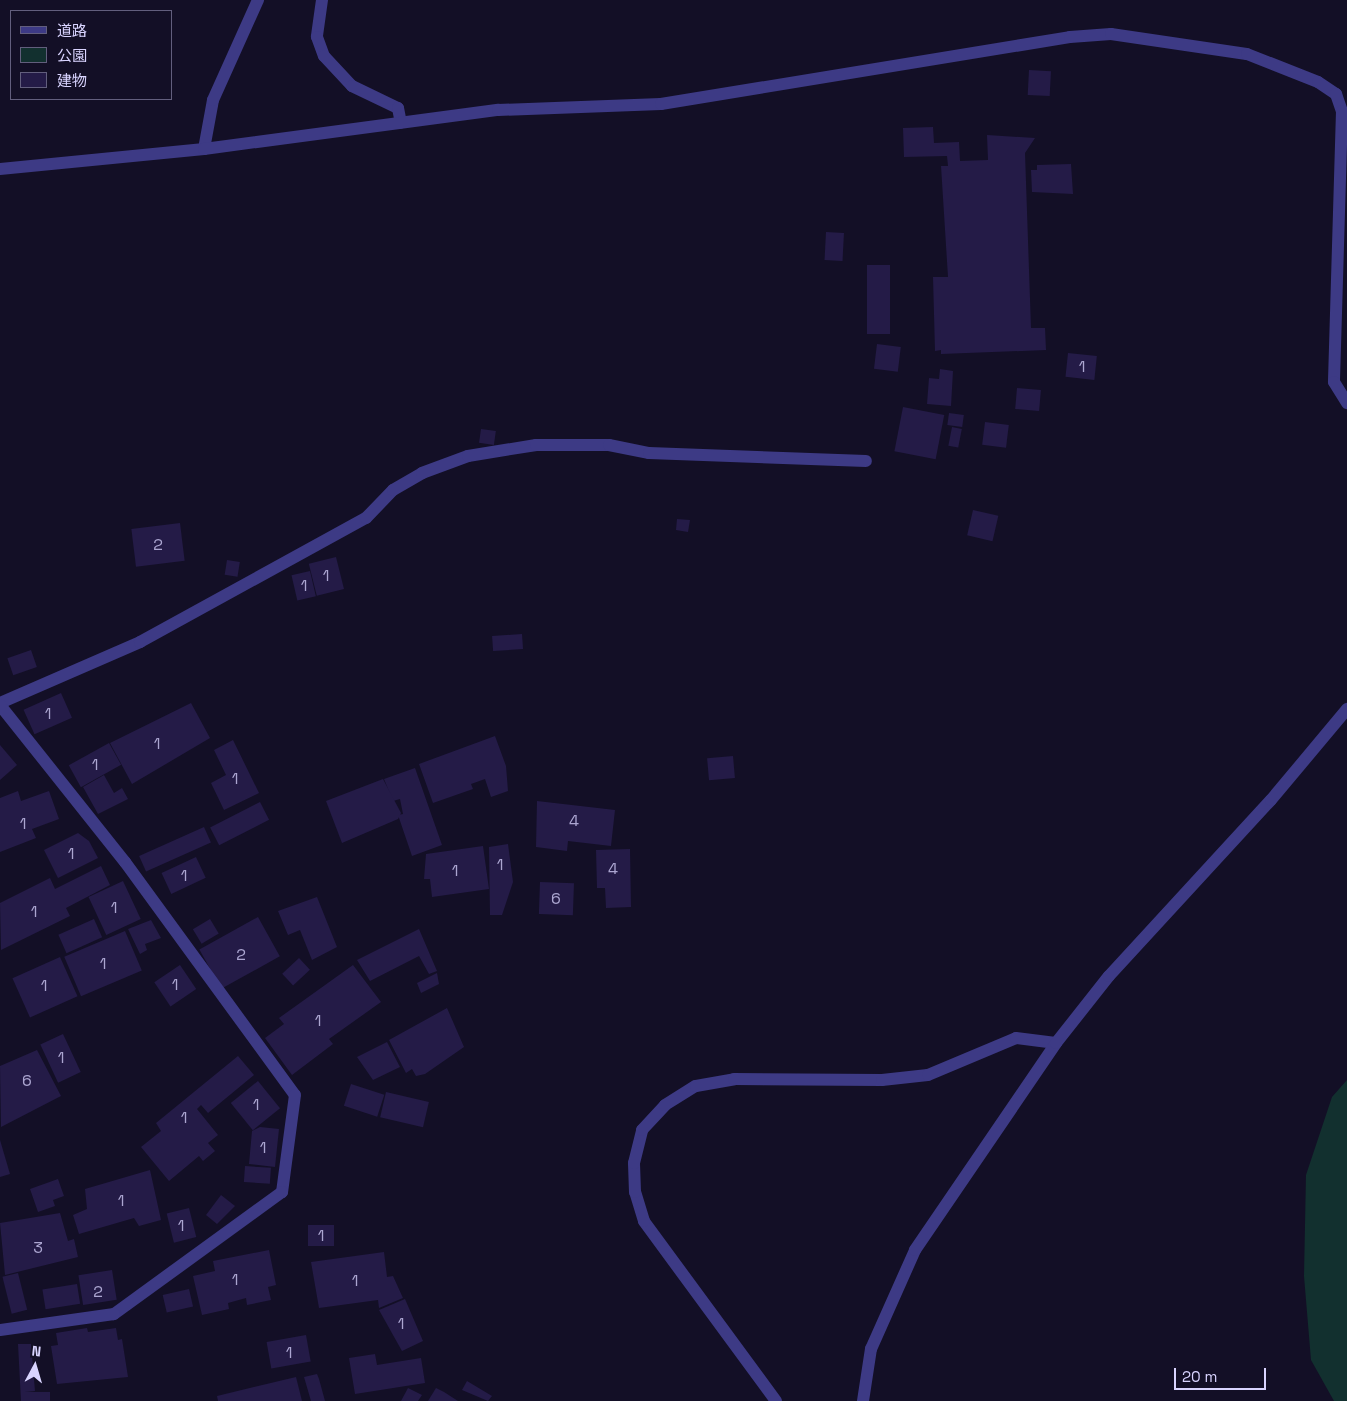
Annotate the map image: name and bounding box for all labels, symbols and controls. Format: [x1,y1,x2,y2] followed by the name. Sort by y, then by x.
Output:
[10,10,172,100] legend
[57,21,87,40] text: 道路
[57,46,87,65] text: 公園
[57,71,87,90] text: 建物
[1079,357,1085,377] house number: 1
[153,535,163,555] house number: 2
[323,566,329,586] house number: 1
[301,576,307,596] house number: 1
[45,704,51,724] house number: 1
[154,734,160,754] house number: 1
[92,755,98,775] house number: 1
[232,769,238,789] house number: 1
[569,811,579,831] house number: 4
[20,814,26,834] house number: 1
[68,844,74,864] house number: 1
[497,855,503,875] house number: 1
[608,859,618,879] house number: 4
[452,861,458,881] house number: 1
[181,866,187,886] house number: 1
[551,889,561,909] house number: 6
[111,898,117,918] house number: 1
[31,902,37,922] house number: 1
[236,945,246,965] house number: 2
[100,954,106,974] house number: 1
[172,975,178,995] house number: 1
[41,976,47,996] house number: 1
[315,1011,321,1031] house number: 1
[58,1048,64,1068] house number: 1
[22,1071,32,1091] house number: 6
[253,1095,259,1115] house number: 1
[181,1108,187,1128] house number: 1
[260,1138,266,1158] house number: 1
[118,1191,124,1211] house number: 1
[178,1216,184,1236] house number: 1
[318,1226,324,1246] house number: 1
[33,1238,43,1258] house number: 3
[232,1270,238,1290] house number: 1
[352,1271,358,1291] house number: 1
[93,1282,103,1302] house number: 2
[398,1314,404,1334] house number: 1
[10,1341,60,1391] north arrow
[31,1342,42,1361] text: N
[286,1343,292,1363] house number: 1
[1177,1358,1270,1390] scale bar
[1182,1367,1217,1386] text: 20 m

